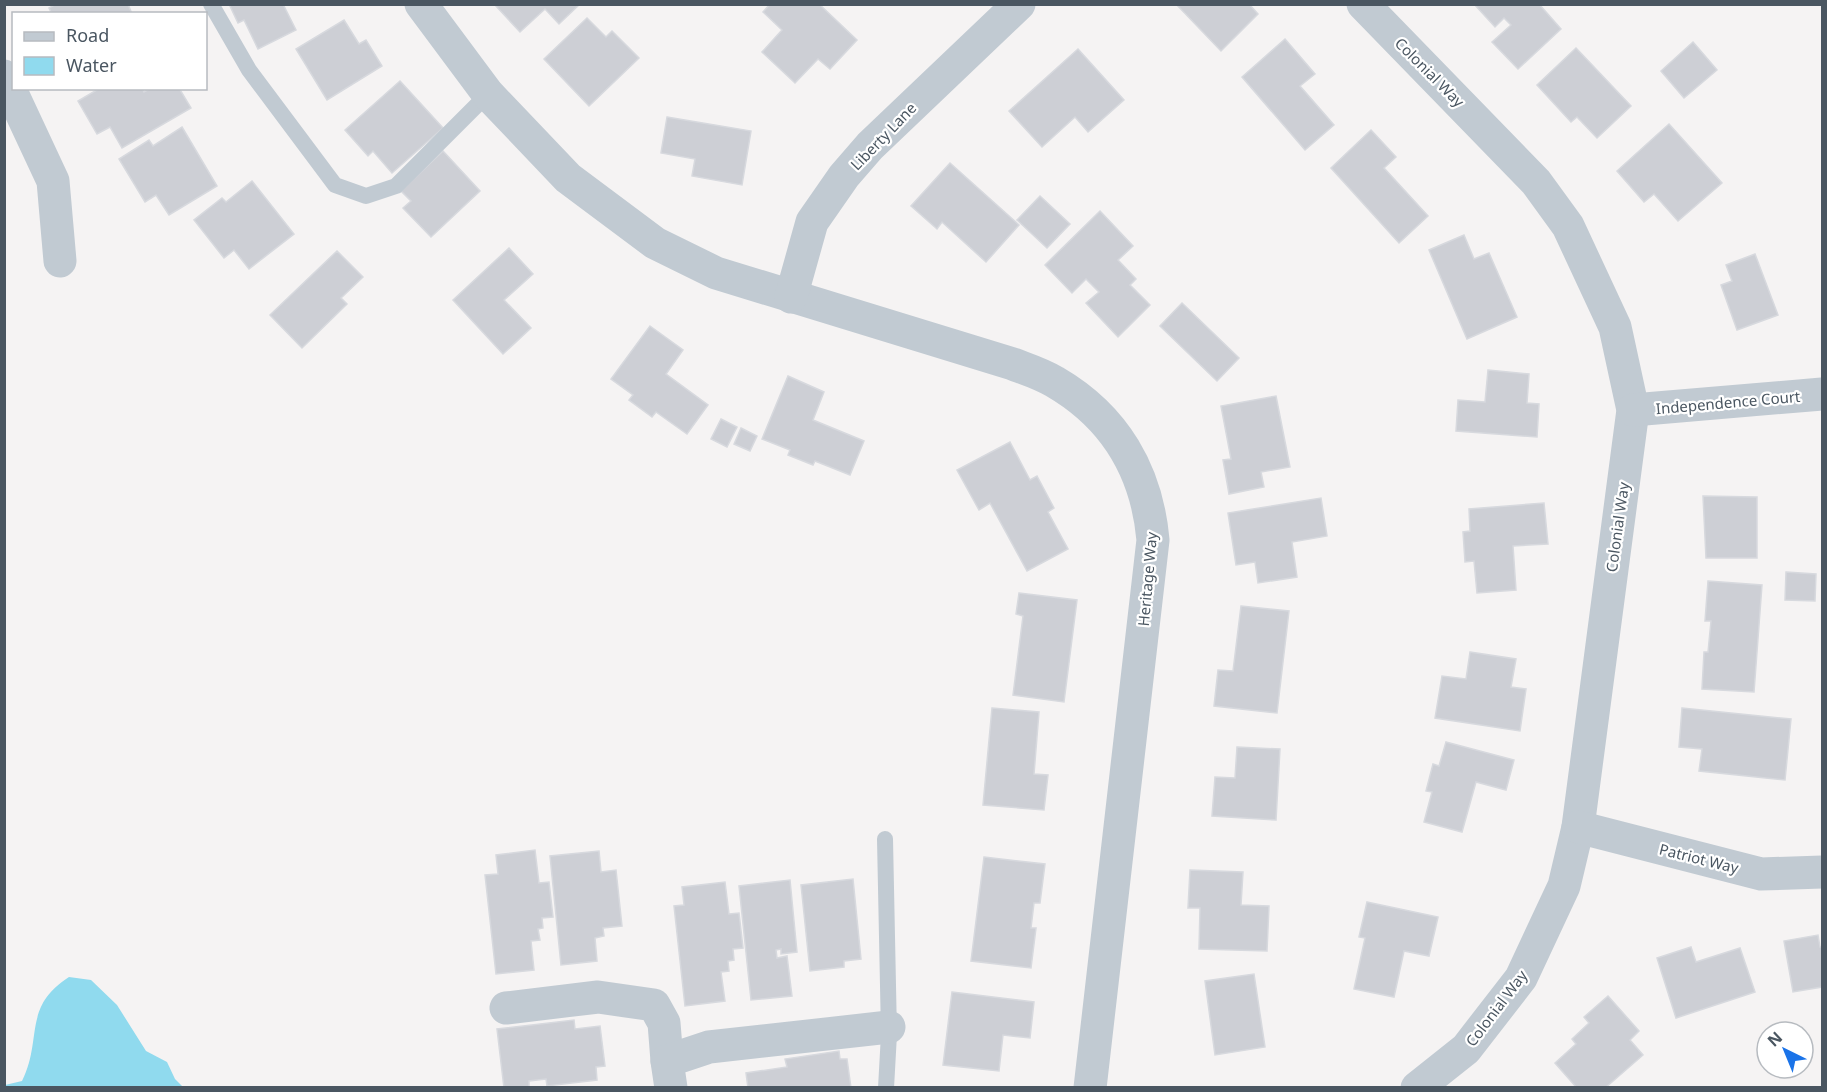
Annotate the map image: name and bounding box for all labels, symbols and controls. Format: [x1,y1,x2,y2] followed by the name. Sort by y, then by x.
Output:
[12,12,207,90] legend
[66,23,109,47] text: Road
[1391,33,1469,111] street label: Colonial Way
[66,53,117,77] text: Water
[846,98,920,174] street label: Liberty Lane
[1655,386,1802,418] street label: Independence Court
[1601,480,1633,573] street label: Colonial Way
[1133,531,1161,627] street label: Heritage Way
[1657,838,1741,878] street label: Patriot Way
[1461,966,1531,1050] street label: Colonial Way
[1755,1020,1815,1080] north arrow
[1763,1027,1787,1052] text: N

